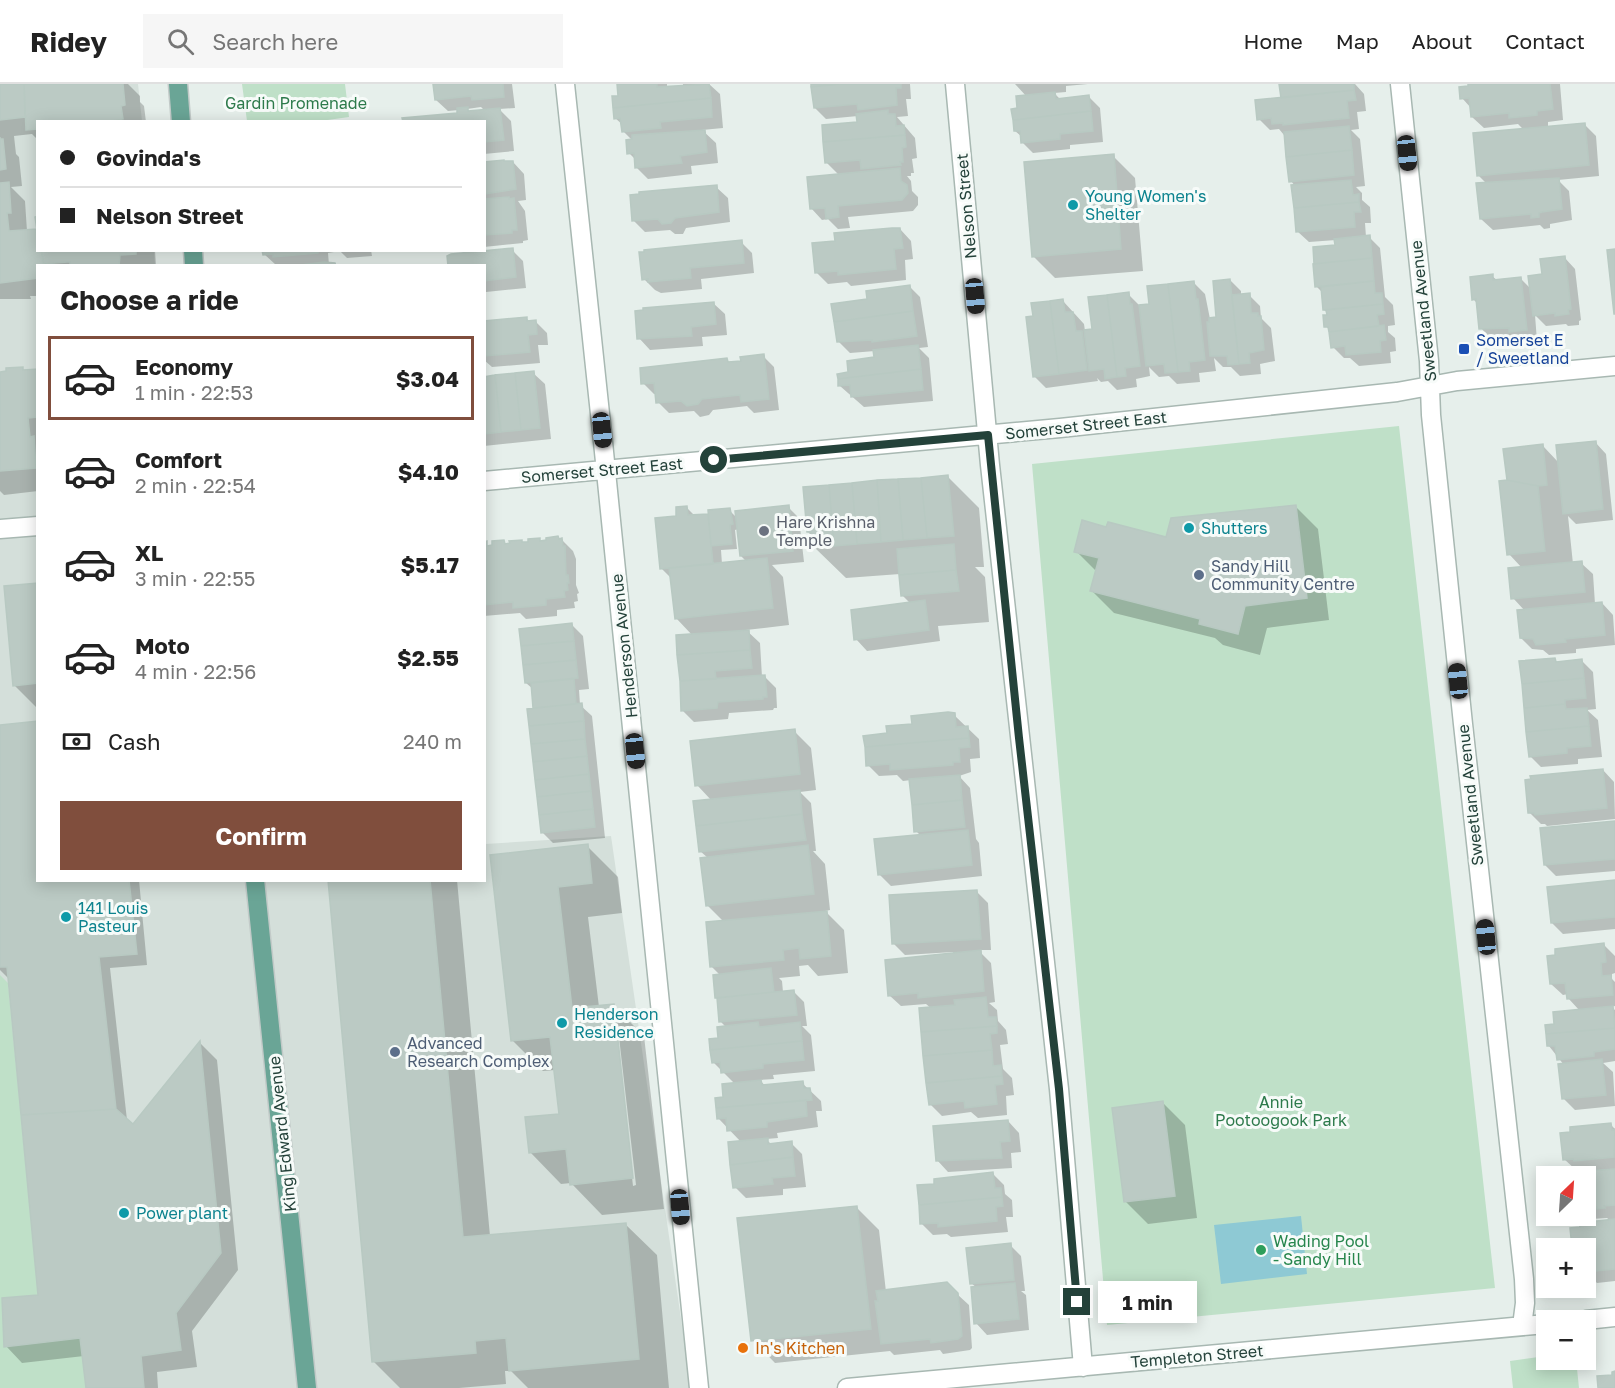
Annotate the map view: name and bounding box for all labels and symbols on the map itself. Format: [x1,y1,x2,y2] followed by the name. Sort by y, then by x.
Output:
[225,93,367,113] park label: Gardin Promenade
[1396,134,1418,172] car
[951,152,981,260] street label: Nelson Street
[1085,186,1206,224] place label: Young Women's Shelter
[1066,198,1080,212] marker: Young Women's Shelter
[1406,239,1440,383] street label: Sweetland Avenue
[964,277,986,315] car
[1476,330,1569,368] place label: Somerset E / Sweetland
[1457,342,1471,356] marker: Somerset E / Sweetland
[1004,407,1168,443] street label: Somerset Street East
[591,411,613,449] car
[700,446,727,473] route start
[520,453,684,487] street label: Somerset Street East
[776,512,875,550] place label: Hare Krishna Temple
[1201,518,1267,538] place label: Shutters
[1182,521,1196,535] marker: Shutters
[757,524,771,538] marker: Hare Krishna Temple
[1211,556,1355,594] place label: Sandy Hill Community Centre
[1192,568,1206,582] marker: Sandy Hill Community Centre
[606,573,642,719] street label: Henderson Avenue
[1447,662,1469,700] car
[1453,723,1487,867] street label: Sweetland Avenue
[624,732,646,770] car
[78,898,148,936] place label: 141 Louis Pasteur
[59,910,73,924] marker: 141 Louis Pasteur
[1475,918,1497,956] car
[574,1004,659,1042] place label: Henderson Residence
[555,1016,569,1030] marker: Henderson Residence
[407,1033,550,1071] place label: Advanced Research Complex
[388,1045,402,1059] marker: Advanced Research Complex
[264,1055,300,1213] street label: King Edward Avenue
[1215,1092,1347,1130] park label: Annie Pootoogook Park
[1536,1166,1596,1226] north arrow
[669,1188,691,1226] car
[136,1203,228,1223] place label: Power plant
[117,1206,131,1220] marker: Power plant
[1273,1231,1369,1269] place label: Wading Pool - Sandy Hill
[1254,1243,1268,1257] marker: Wading Pool - Sandy Hill
[1098,1281,1197,1323] callout: 1 min
[1063,1288,1090,1315] route end
[755,1338,845,1358] place label: In's Kitchen
[1130,1340,1264,1372] street label: Templeton Street
[736,1341,750,1355] marker: In's Kitchen

